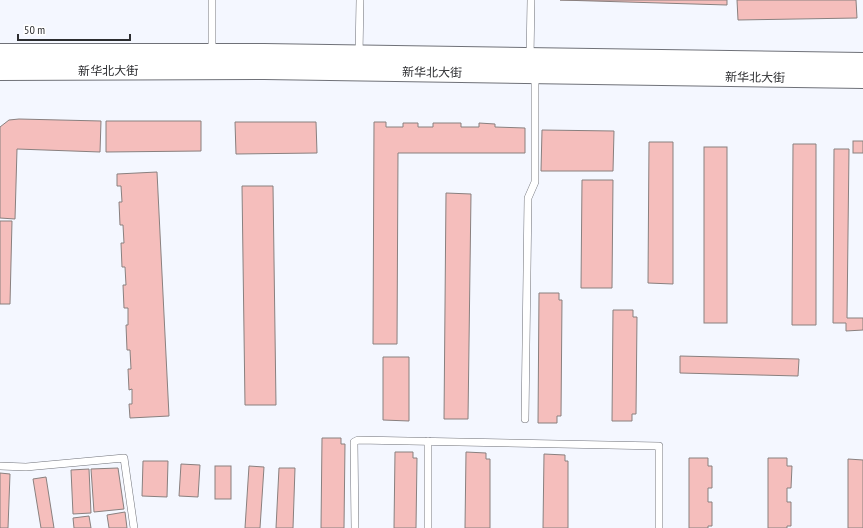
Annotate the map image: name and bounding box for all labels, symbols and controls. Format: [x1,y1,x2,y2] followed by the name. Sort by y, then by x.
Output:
[18,16,130,42] scale bar
[24,22,45,37] text: 50 m
[78,63,138,78] street label: 新华北大街
[402,64,462,80] street label: 新华北大街
[725,69,785,85] street label: 新华北大街

